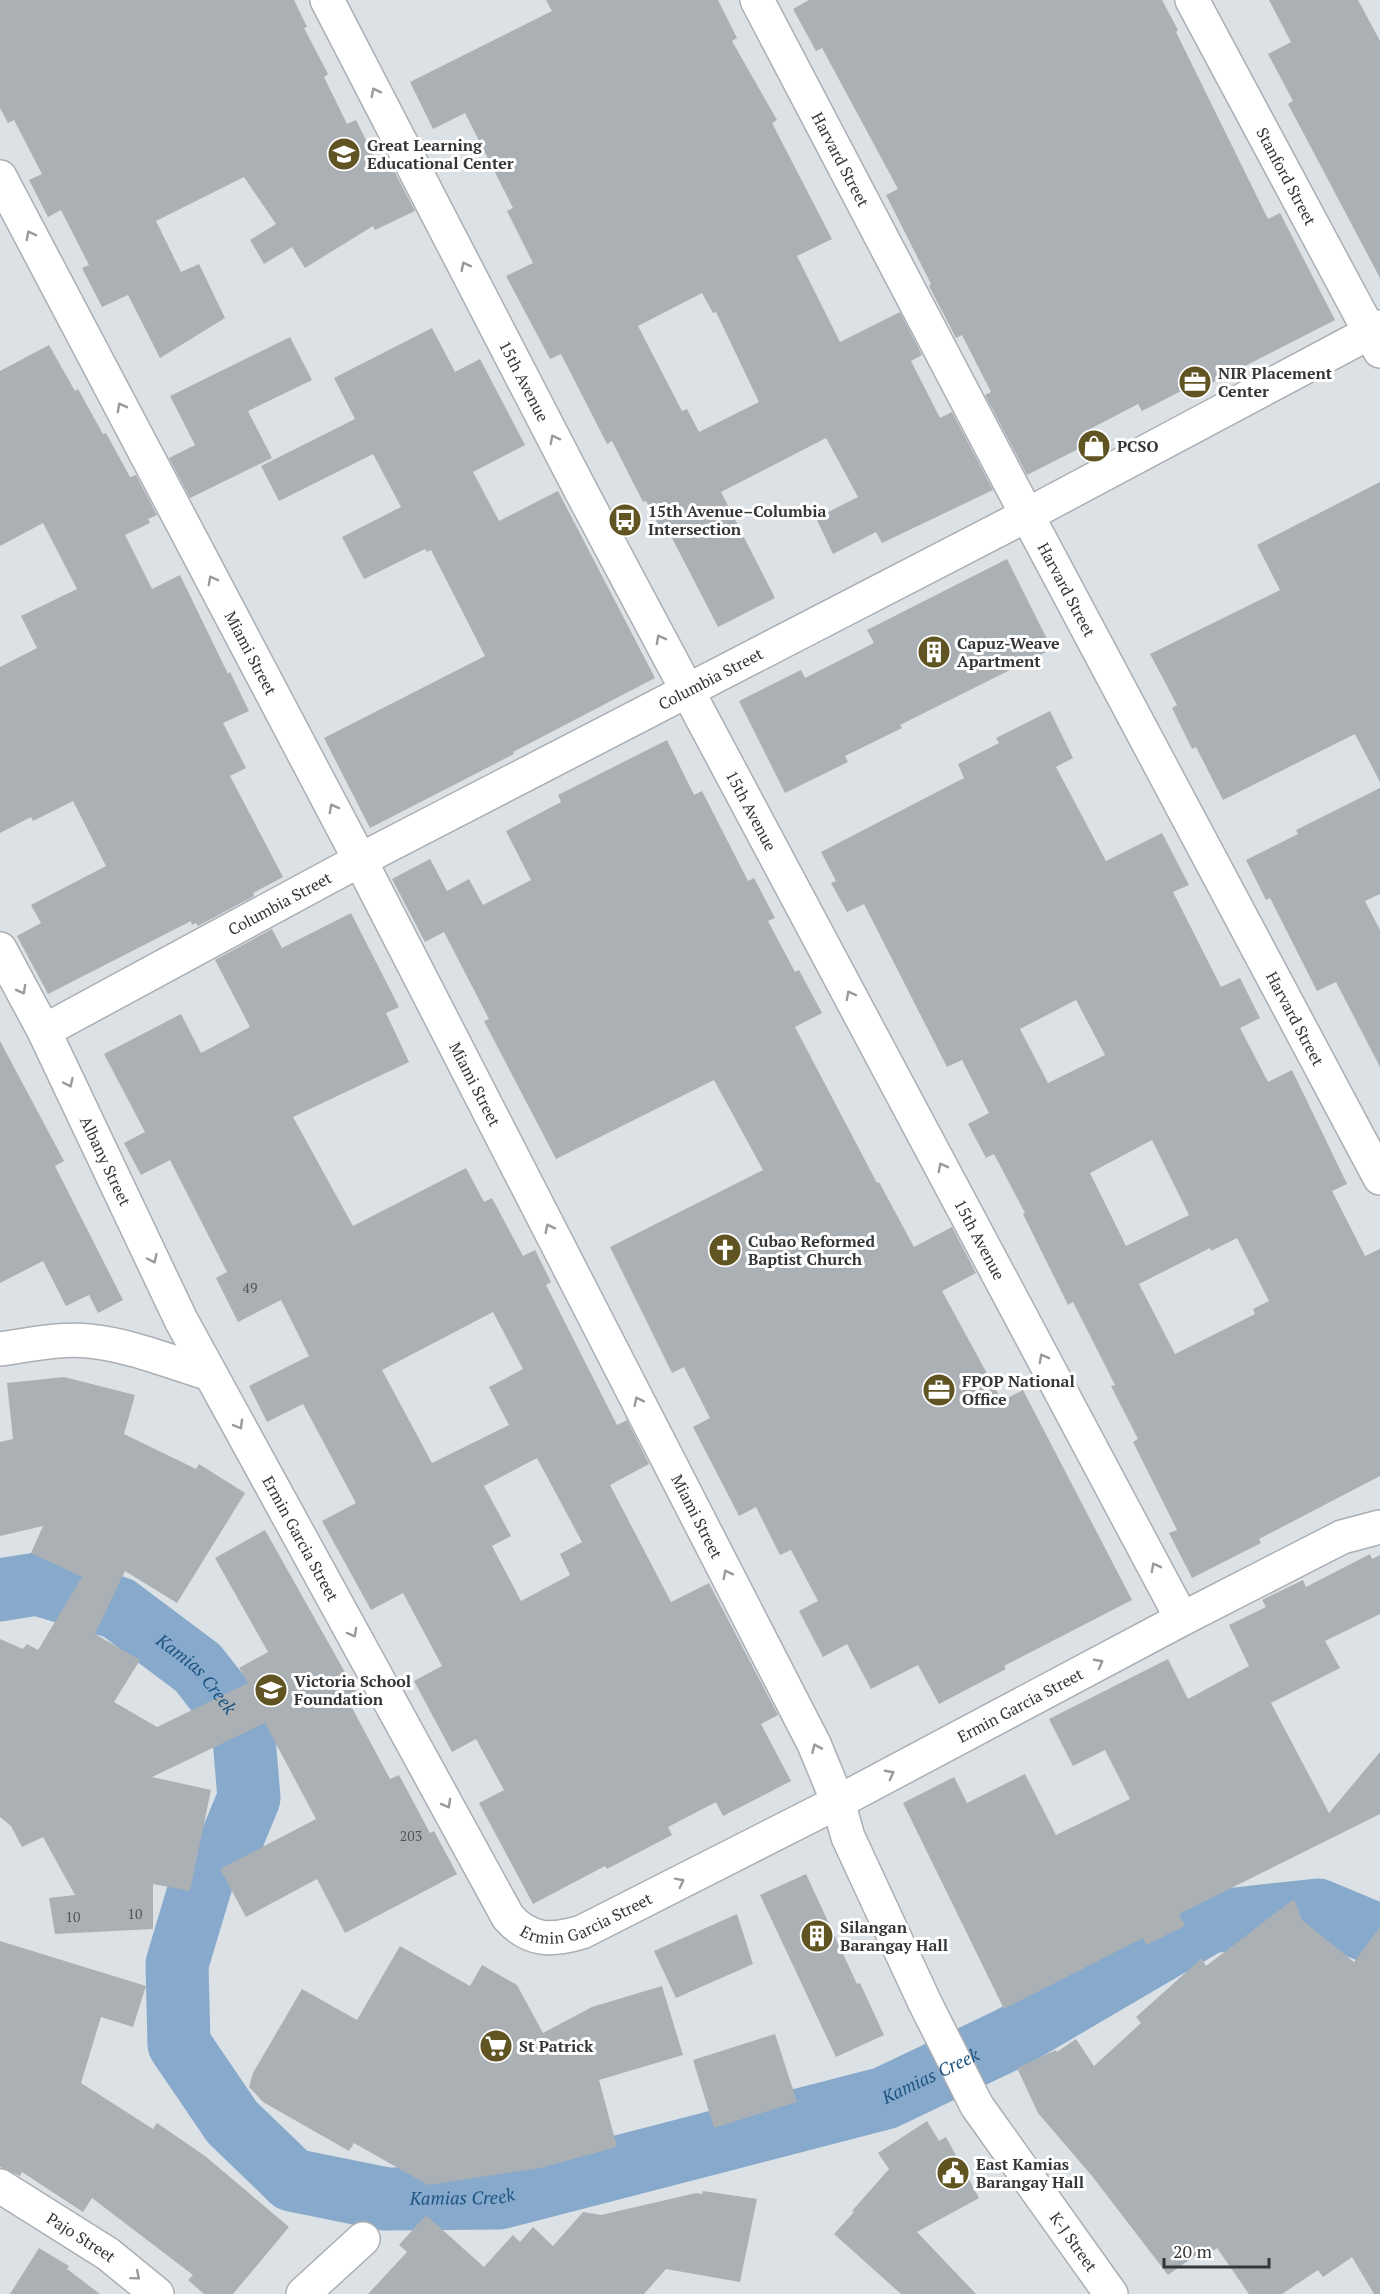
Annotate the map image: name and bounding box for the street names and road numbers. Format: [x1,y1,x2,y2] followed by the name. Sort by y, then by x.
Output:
[807,108,875,211] street label: Harvard Street
[1251,124,1322,229] street label: Stanford Street
[494,337,554,425] street label: 15th Avenue
[1033,539,1101,641] street label: Harvard Street
[220,607,282,699] street label: Miami Street
[655,642,767,715] street label: Columbia Street
[721,766,782,855] street label: 15th Avenue
[224,866,336,940] street label: Columbia Street
[1261,967,1329,1070] street label: Harvard Street
[444,1038,506,1130] street label: Miami Street
[75,1113,136,1210] street label: Albany Street
[949,1195,1010,1284] street label: 15th Avenue
[666,1470,728,1562] street label: Miami Street
[257,1472,344,1605] street label: Ermin Garcia Street
[953,1663,1087,1748] street label: Ermin Garcia Street
[516,1887,656,1949] street label: Ermin Garcia Street
[42,2207,121,2267] street label: Pajo Street
[1045,2207,1103,2276] street label: K-J Street

